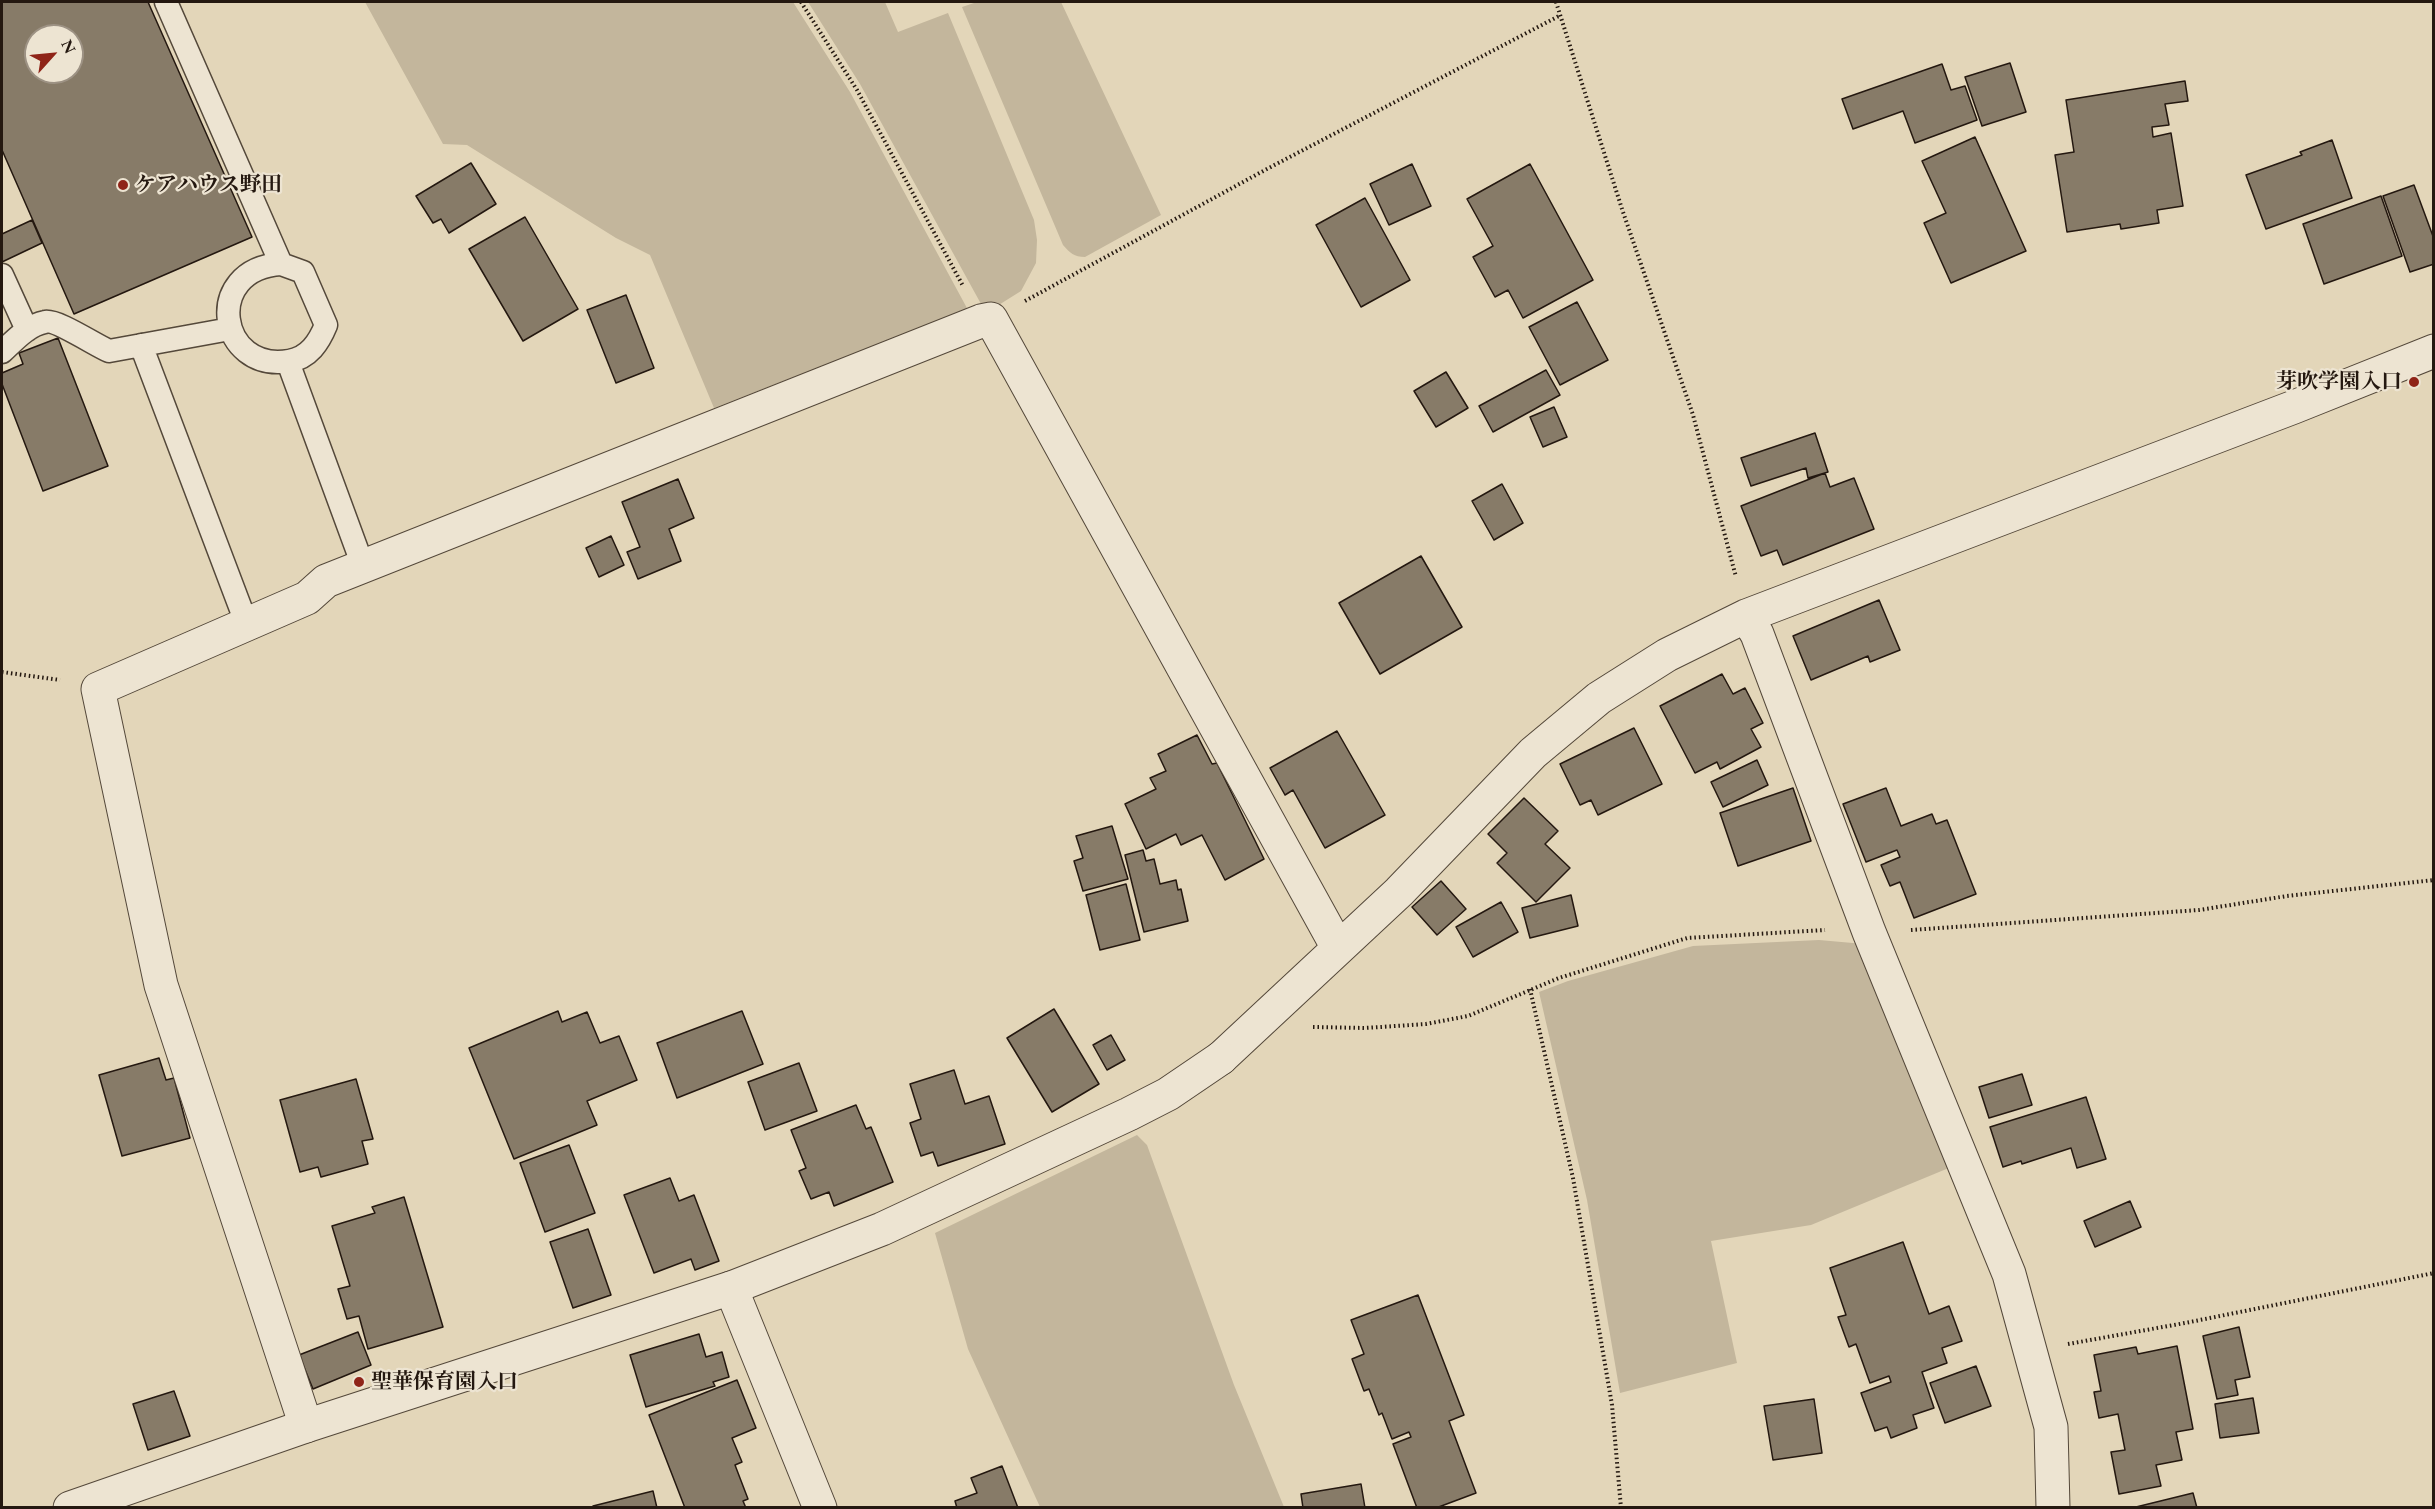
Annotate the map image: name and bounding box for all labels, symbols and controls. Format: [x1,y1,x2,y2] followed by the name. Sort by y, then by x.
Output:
[24,24,84,84] north arrow
[56,36,81,57] text: N
[135,172,282,198] place label: ケアハウス野田
[116,178,130,192] marker: ケアハウス野田
[2276,369,2402,395] place label: 芽吹学園入口
[2407,375,2421,389] marker: 芽吹学園入口
[371,1369,518,1395] place label: 聖華保育園入口
[352,1375,366,1389] marker: 聖華保育園入口

